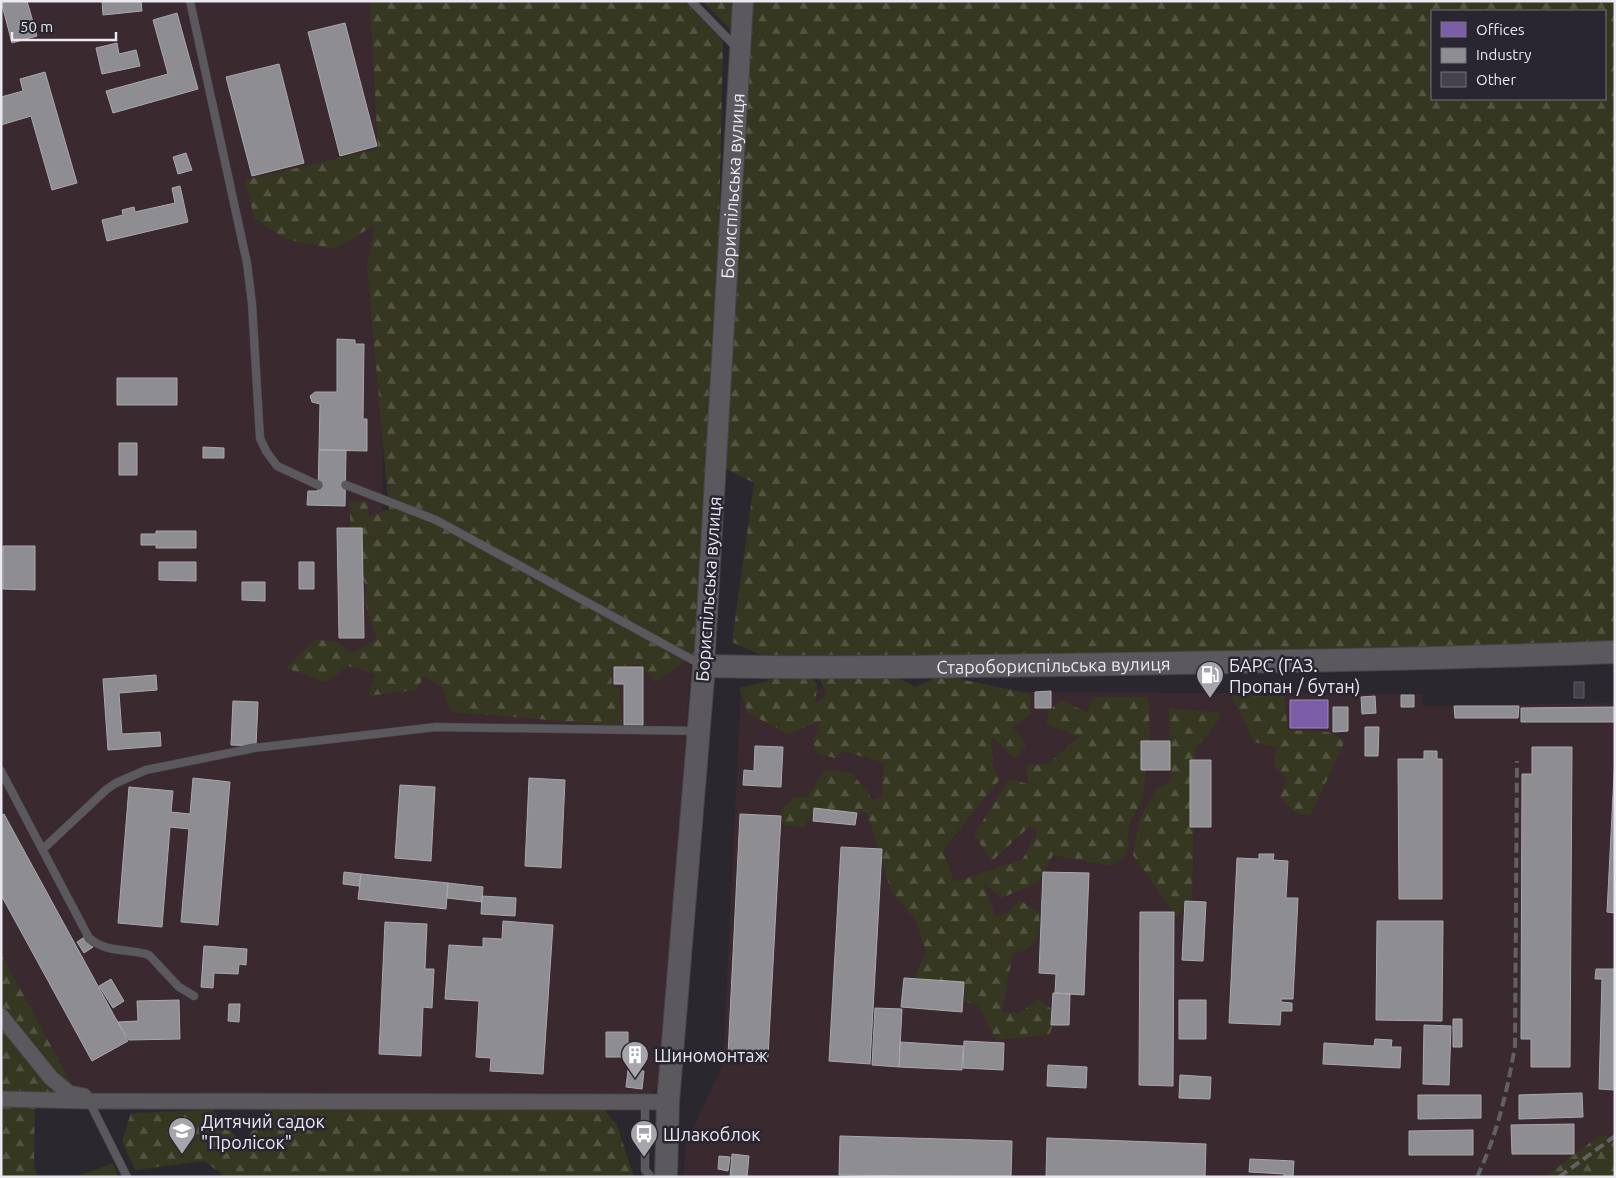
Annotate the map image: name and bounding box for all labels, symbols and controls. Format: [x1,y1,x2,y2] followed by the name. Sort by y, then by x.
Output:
[12,10,116,42] scale bar
[1431,10,1606,100] legend
[20,18,53,35] text: 50 m
[1476,21,1524,38] text: Offices
[1476,46,1531,63] text: Industry
[1476,71,1516,88] text: Other
[717,93,748,279] street label: Бориспільська вулиця
[692,496,724,682] street label: Бориспільська вулиця
[936,653,1171,677] street label: Старобориспільська вулиця
[1229,655,1360,697] place label: БАРС (ГАЗ. Пропан / бутан)
[1195,660,1225,699] fuel station icon: БАРС (ГАЗ. Пропан / бутан)
[620,1040,650,1079] building icon: Шиномонтаж
[654,1045,769,1065] place label: Шиномонтаж
[201,1111,325,1152] place label: Дитячий садок "Пролісок"
[167,1116,197,1155] school or university icon: Дитячий садок "Пролісок"
[629,1119,659,1158] bus stop icon: Шлакоблок
[663,1124,761,1144] place label: Шлакоблок

